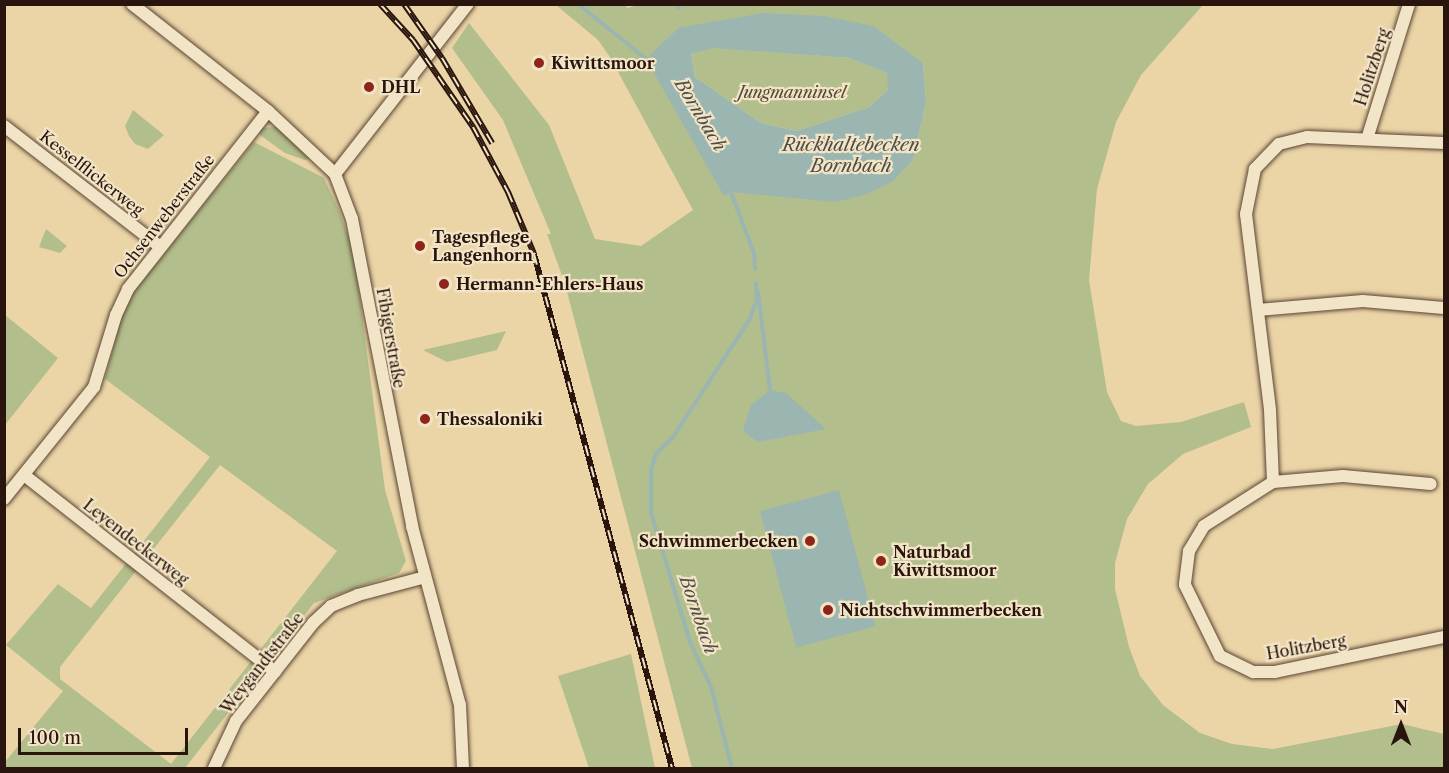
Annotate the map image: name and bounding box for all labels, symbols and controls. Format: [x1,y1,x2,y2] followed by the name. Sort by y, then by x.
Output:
[1350,26,1394,108] street label: Holitzberg
[551,53,655,73] place label: Kiwittsmoor
[532,56,546,70] marker: Kiwittsmoor
[670,75,730,155] water label: Bornbach
[381,77,420,97] place label: DHL
[362,80,376,94] marker: DHL
[738,82,846,102] park label: Jungmanninsel
[36,126,148,220] street label: Kesselflickerweg
[782,135,920,178] water label: Rückhaltebecken Bornbach
[110,150,218,282] street label: Ochsenweberstraße
[432,227,533,265] place label: Tagespflege Langenhorn
[413,239,427,253] marker: Tagespflege Langenhorn
[456,274,643,294] place label: Hermann-Ehlers-Haus
[437,277,451,291] marker: Hermann-Ehlers-Haus
[373,286,409,390] street label: Fibigerstraße
[437,409,543,429] place label: Thessaloniki
[418,412,432,426] marker: Thessaloniki
[80,495,192,589] street label: Leyendeckerweg
[639,531,798,551] place label: Schwimmerbecken
[803,534,817,548] marker: Schwimmerbecken
[893,542,997,580] place label: Naturbad Kiwittsmoor
[874,554,888,568] marker: Naturbad Kiwittsmoor
[675,573,721,657] water label: Bornbach
[840,600,1042,620] place label: Nichtschwimmerbecken
[821,603,835,617] marker: Nichtschwimmerbecken
[216,609,308,717] street label: Weygandtstraße
[1265,631,1347,663] street label: Holitzberg
[1371,695,1431,755] north arrow
[1394,697,1408,717] text: N
[21,716,190,754] scale bar
[29,727,81,749] text: 100 m

